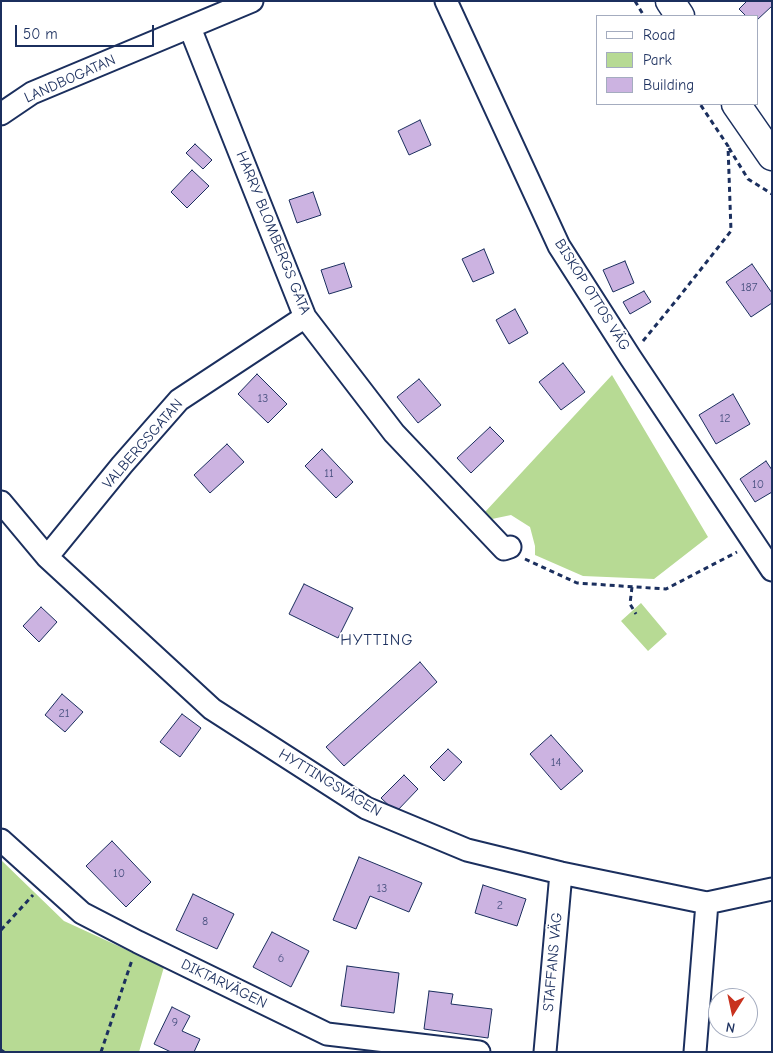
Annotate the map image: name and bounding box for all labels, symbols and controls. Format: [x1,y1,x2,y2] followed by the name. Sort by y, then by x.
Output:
[18,15,156,47] scale bar
[596,15,758,105] legend
[23,25,58,43] text: 50 m
[643,26,675,44] text: Road
[22,51,118,107] street label: LANDBOGATAN
[643,51,672,69] text: Park
[643,76,694,94] text: Building
[232,149,314,317] street label: HARRY BLOMBERGS GATA
[550,236,634,354] street label: BISKOP OTTOS VÄG
[741,281,757,295] house number: 187
[258,392,268,406] house number: 13
[99,395,187,493] street label: VALBERGSGATAN
[719,412,731,426] house number: 12
[324,467,334,481] house number: 11
[752,478,764,492] house number: 10
[339,630,415,650] district label: HYTTING
[58,707,70,721] house number: 21
[275,745,385,821] street label: HYTTINGSVÄGEN
[551,756,561,770] house number: 14
[113,867,125,881] house number: 10
[377,882,387,896] house number: 13
[497,899,503,913] house number: 2
[540,912,566,1012] street label: STAFFANS VÄG
[202,915,208,929] house number: 8
[278,952,284,966] house number: 6
[178,955,270,1013] street label: DIKTARVÄGEN
[708,988,758,1038] north arrow
[172,1016,178,1030] house number: 9
[725,1018,736,1036] text: N

